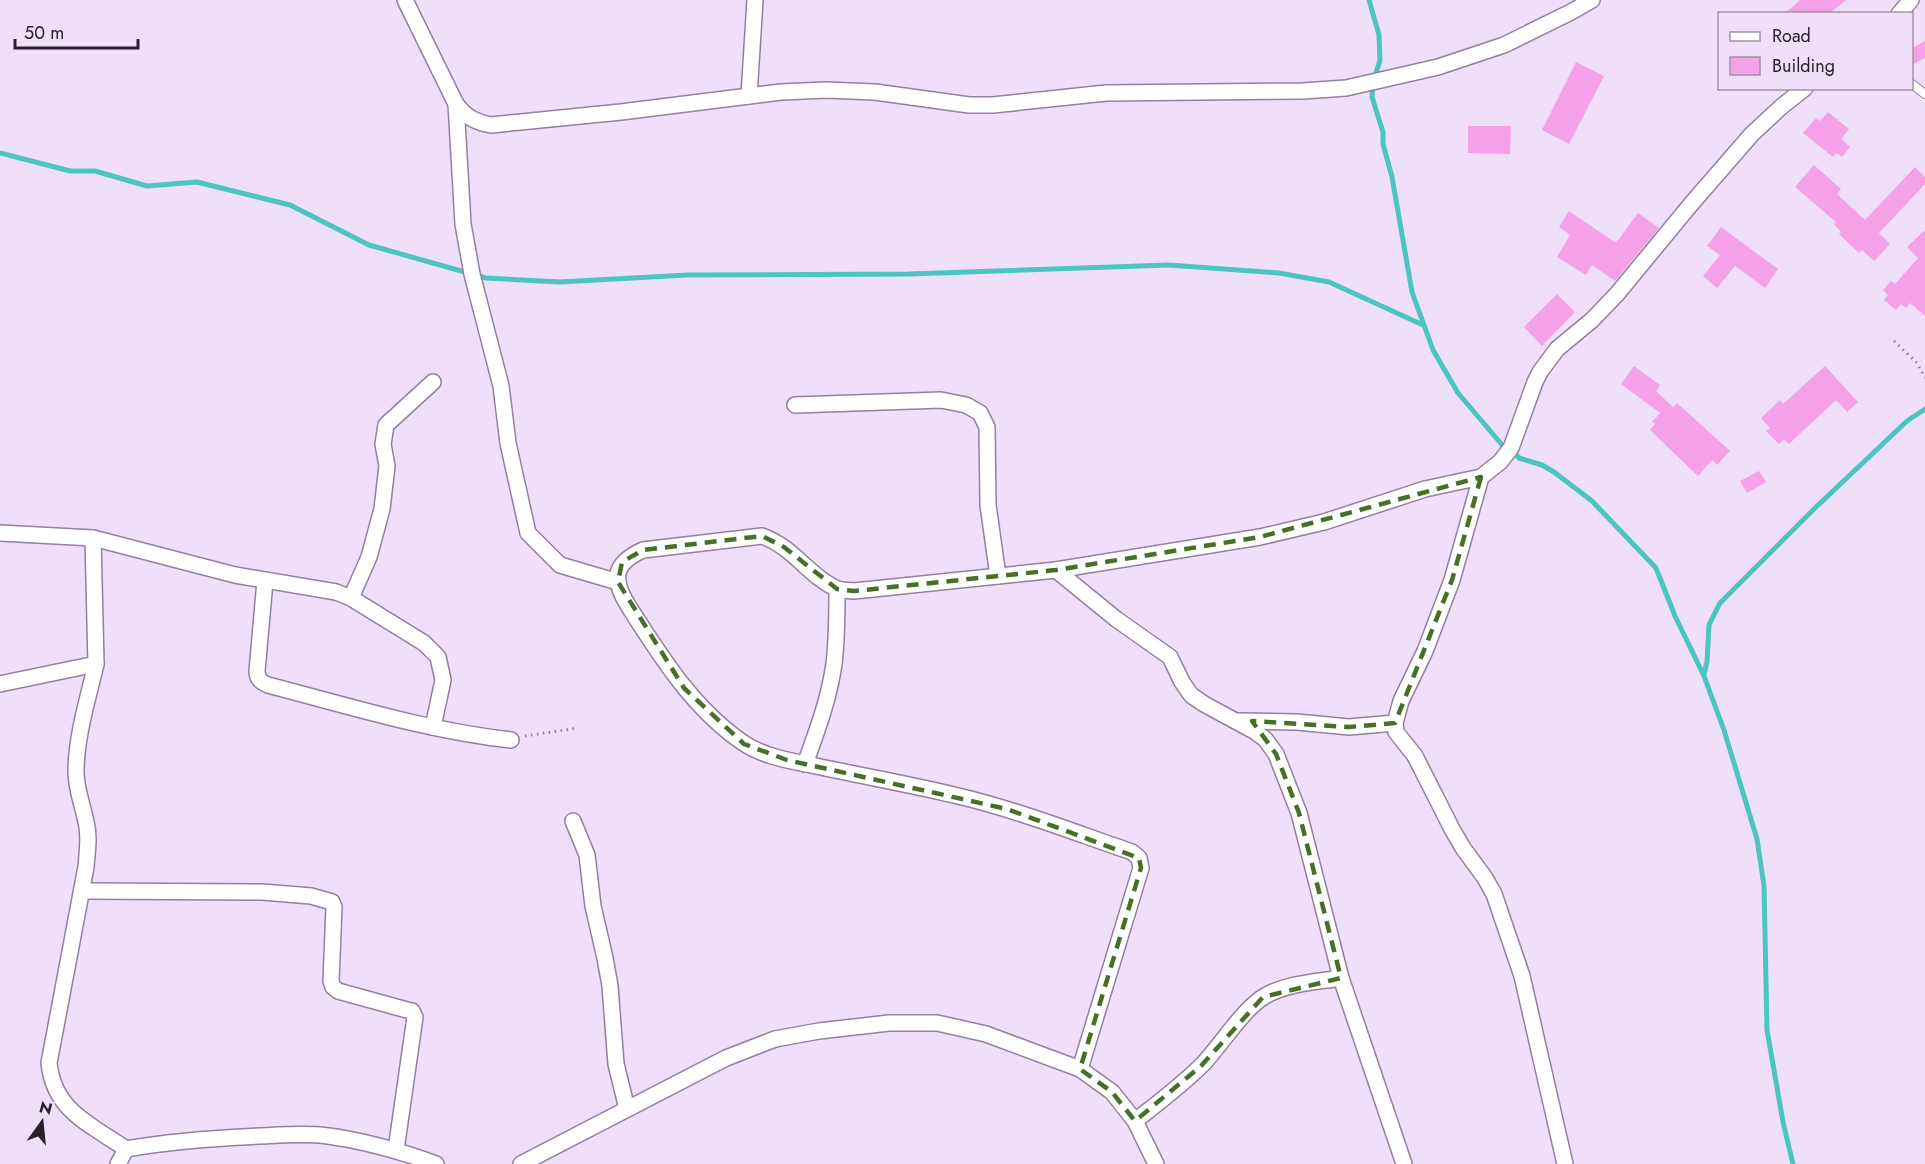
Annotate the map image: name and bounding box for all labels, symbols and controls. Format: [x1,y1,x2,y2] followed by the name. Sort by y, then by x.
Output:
[15,12,138,50] scale bar
[1718,12,1913,90] legend
[24,20,64,46] text: 50 m
[1772,23,1811,49] text: Road
[1772,53,1835,79] text: Building
[12,1092,72,1152] north arrow
[37,1095,55,1121] text: N

